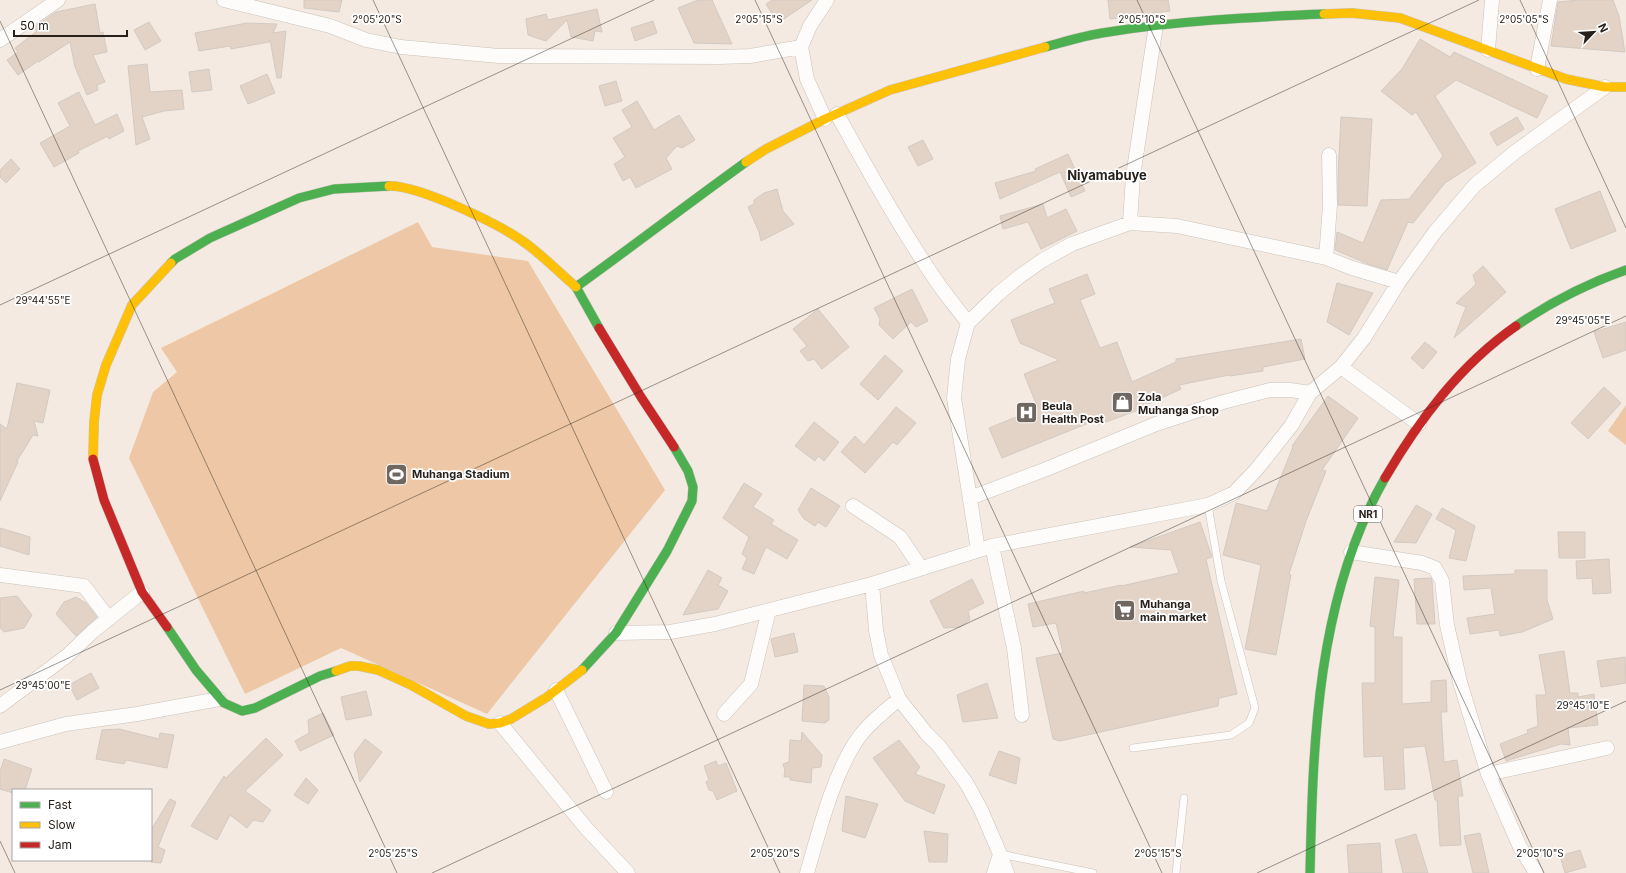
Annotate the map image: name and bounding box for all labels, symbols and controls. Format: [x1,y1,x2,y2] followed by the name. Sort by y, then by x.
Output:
[14,12,127,38] scale bar
[1574,12,1614,52] north arrow
[352,13,402,25] text: 2°05'20"S
[735,13,783,25] text: 2°05'15"S
[1118,13,1166,25] text: 2°05'10"S
[1499,13,1549,25] text: 2°05'05"S
[20,18,49,33] text: 50 m
[1595,21,1611,35] text: N
[1067,167,1147,183] district label: Niyamabuye
[15,294,71,306] text: 29°44'55"E
[1556,314,1611,326] text: 29°45'05"E
[1109,390,1135,416] shop icon: Zola Muhanga Shop
[1138,390,1219,417] place label: Zola Muhanga Shop
[1013,399,1039,425] hospital icon: Beula Health Post
[1042,399,1104,426] place label: Beula Health Post
[383,461,409,487] sports icon: Muhanga Stadium
[412,467,510,481] place label: Muhanga Stadium
[1354,506,1382,522] road number: NR1
[1112,597,1138,623] supermarket icon: Muhanga main market
[1140,597,1207,624] place label: Muhanga main market
[15,679,71,691] text: 29°45'00"E
[1557,699,1609,711] text: 29°45'10"E
[12,789,152,861] legend
[48,797,72,812] text: Fast
[48,817,76,832] text: Slow
[48,837,72,852] text: Jam
[368,847,418,859] text: 2°05'25"S
[750,847,800,859] text: 2°05'20"S
[1134,847,1182,859] text: 2°05'15"S
[1516,847,1564,859] text: 2°05'10"S

